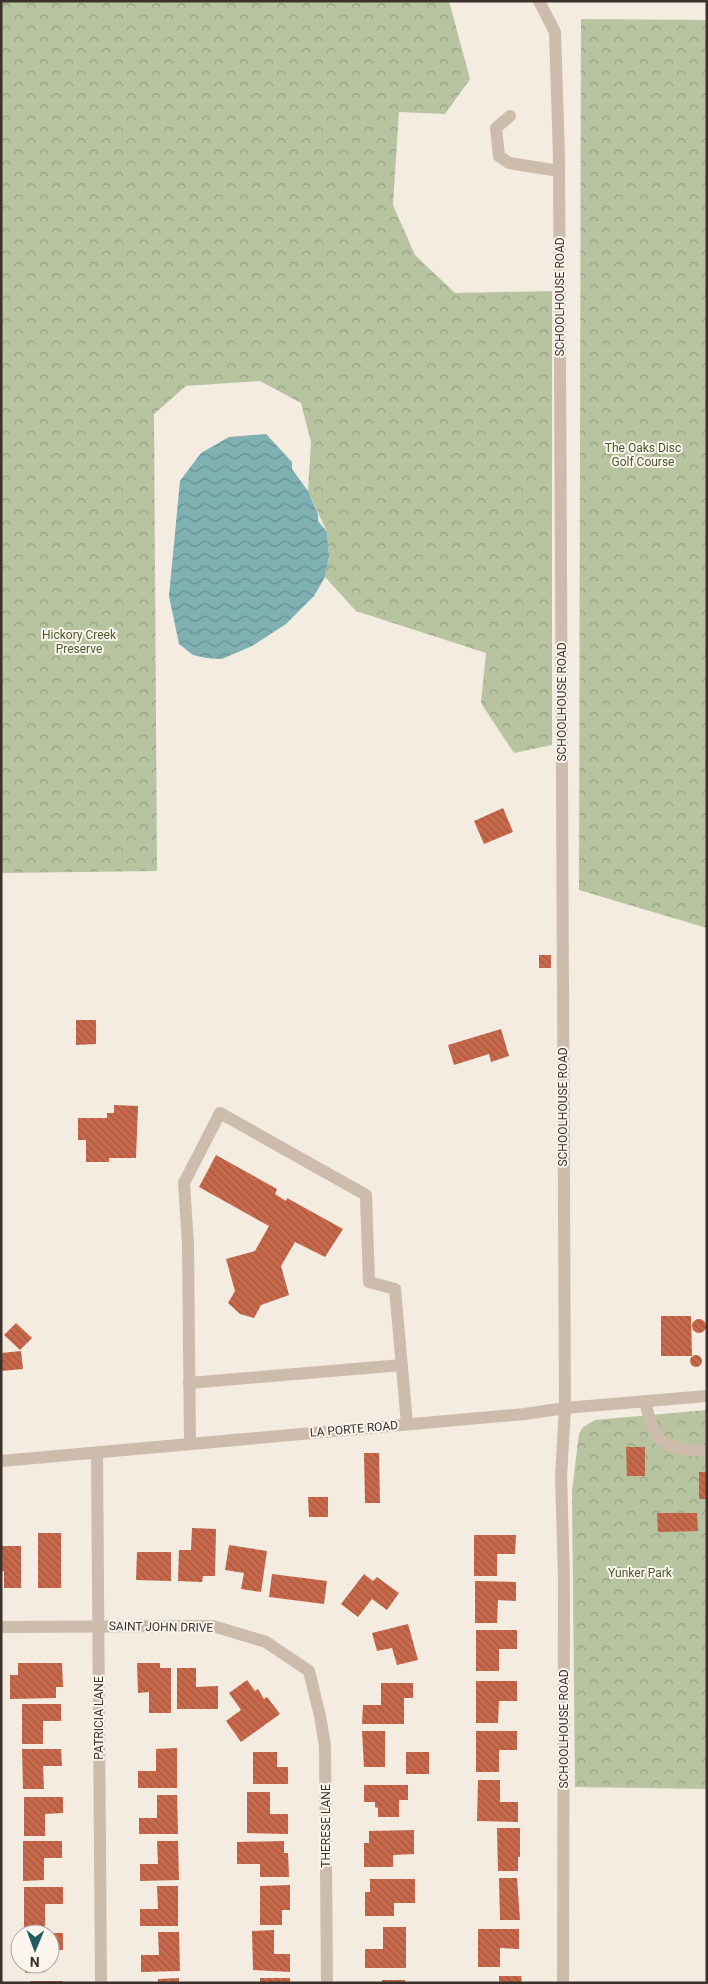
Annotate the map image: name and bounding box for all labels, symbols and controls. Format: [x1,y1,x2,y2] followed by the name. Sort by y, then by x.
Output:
[553,237,567,357] street label: SCHOOLHOUSE ROAD
[605,441,681,469] park label: The Oaks Disc Golf Course
[42,628,117,656] park label: Hickory Creek Preserve
[555,642,569,762] street label: SCHOOLHOUSE ROAD
[556,1047,570,1167] street label: SCHOOLHOUSE ROAD
[309,1418,399,1440] street label: LA PORTE ROAD
[608,1566,673,1580] park label: Yunker Park
[109,1619,214,1635] street label: SAINT JOHN DRIVE
[557,1669,571,1789] street label: SCHOOLHOUSE ROAD
[92,1676,106,1760] street label: PATRICIA LANE
[319,1784,333,1868] street label: THERESE LANE
[10,1924,60,1974] north arrow
[30,1954,40,1970] text: N

